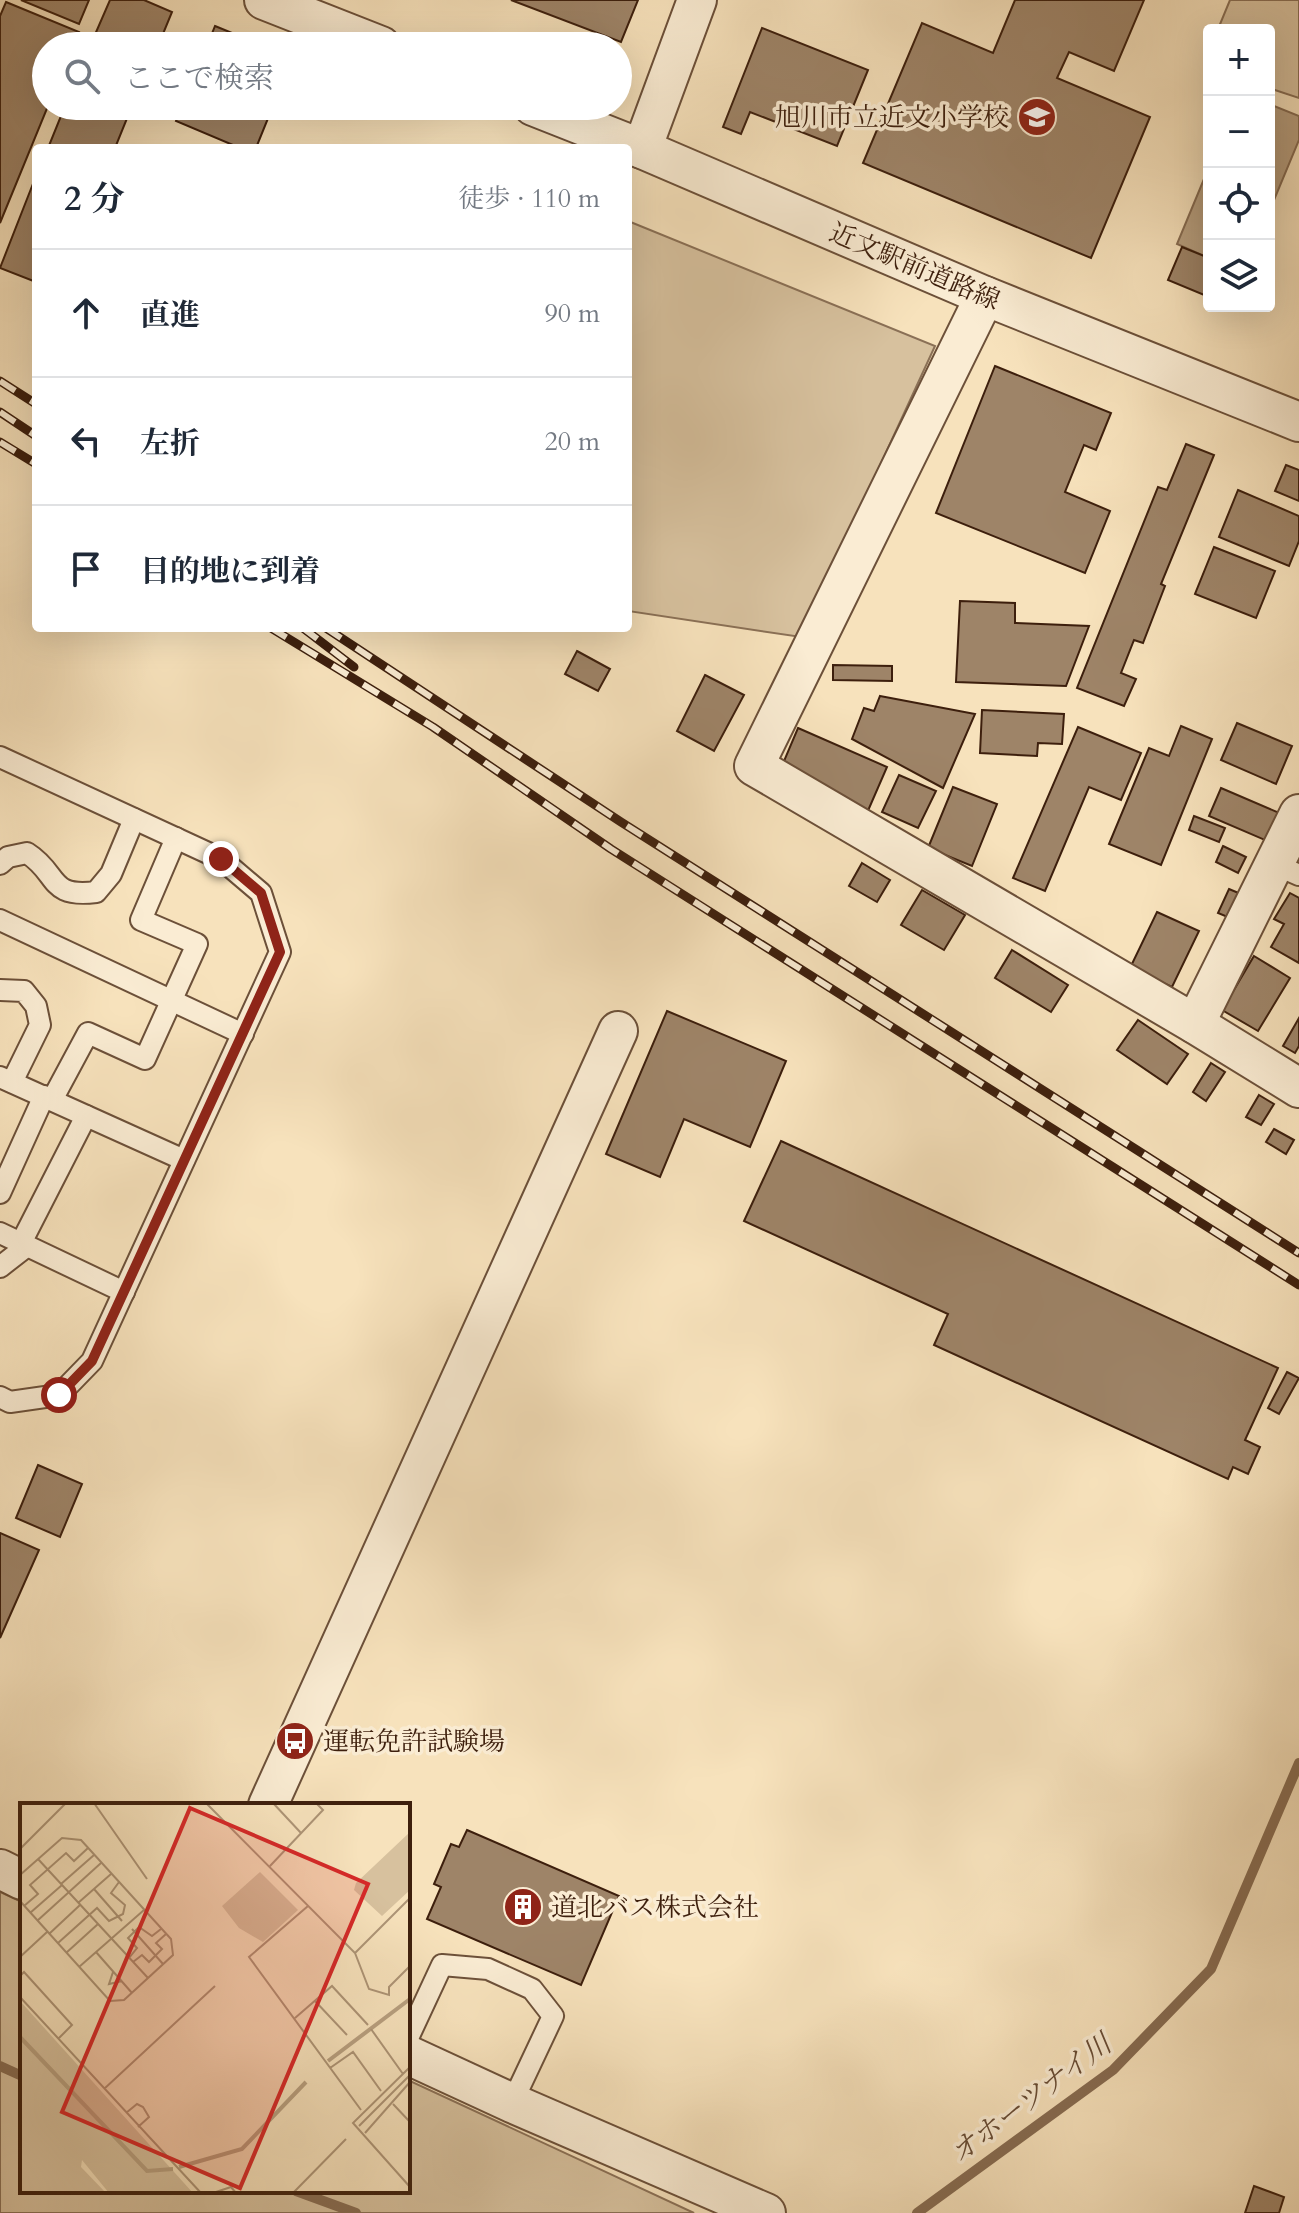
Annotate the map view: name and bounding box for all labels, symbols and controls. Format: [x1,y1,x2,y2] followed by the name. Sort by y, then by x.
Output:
[1203,24,1275,312] map controls
[1203,24,1275,96] button: +
[32,32,632,120] search box
[60,54,104,98] icon: search
[124,58,274,99] text: ここで検索
[1016,96,1058,138] school or university icon: 旭川市立近文小学校
[1203,96,1275,168] button: −
[775,100,1009,135] place label: 旭川市立近文小学校
[1203,168,1275,240] button: locate
[64,176,125,222] text: 2 分
[459,181,600,216] text: 徒歩 · 110 m
[824,215,1005,318] street label: 近文駅前道路線
[1203,240,1275,312] button: layers
[64,291,108,335] icon: ahead
[140,295,200,336] text: 直進
[544,296,600,331] text: 90 m
[64,419,108,463] icon: left
[140,423,200,464] text: 左折
[544,424,600,459] text: 20 m
[64,547,108,591] icon: arrive
[140,551,320,592] text: 目的地に到着
[203,841,239,877] route end
[41,1377,77,1413] route start
[274,1720,316,1762] bus stop icon: 運転免許試験場
[323,1724,505,1759] place label: 運転免許試験場
[20,1803,410,2193] inset map
[502,1886,544,1928] building icon: 道北バス株式会社
[551,1890,759,1925] place label: 道北バス株式会社
[942,2024,1121,2172] water label: オホーツナイ川

